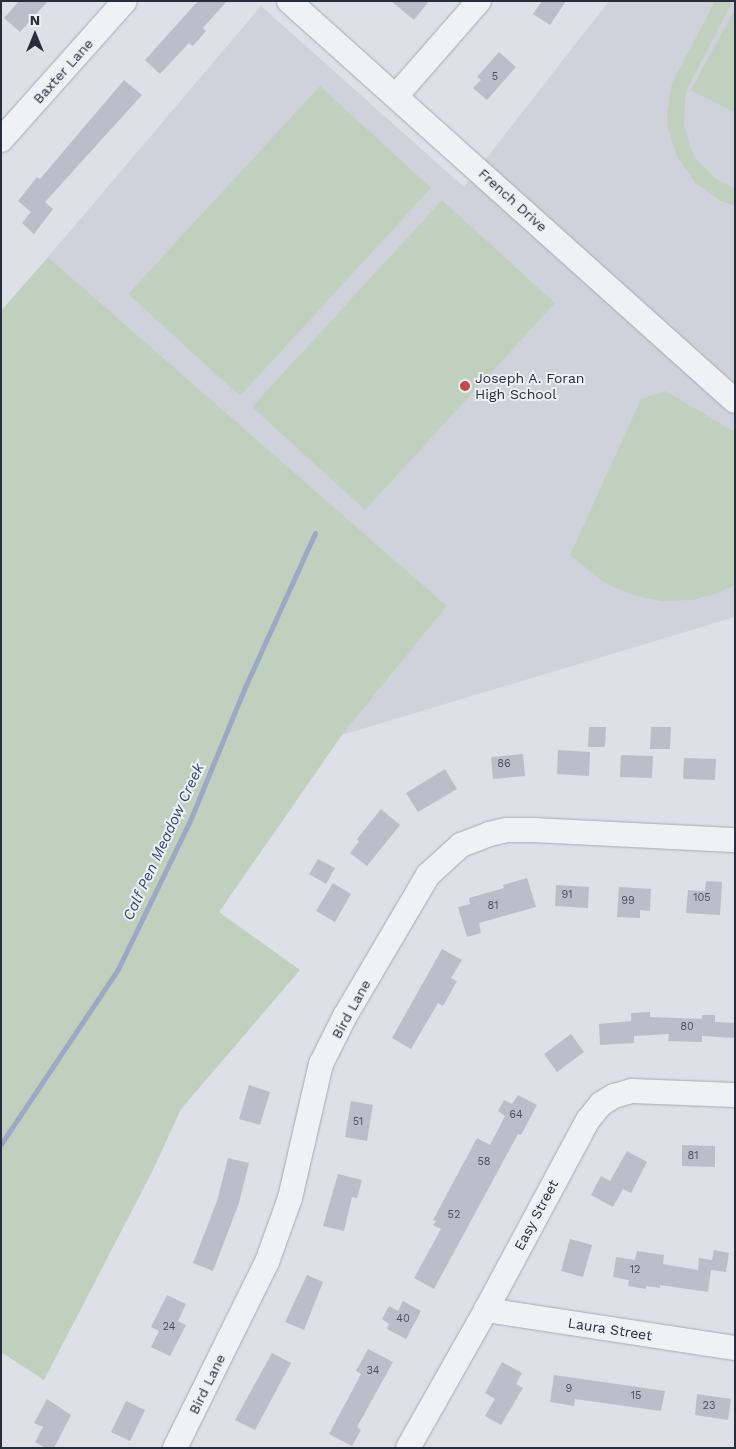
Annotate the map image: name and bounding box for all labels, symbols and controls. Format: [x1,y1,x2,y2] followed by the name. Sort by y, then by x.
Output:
[10,10,60,60] north arrow
[30,12,40,28] text: N
[29,35,97,107] street label: Baxter Lane
[492,70,498,84] house number: 5
[475,165,551,235] street label: French Drive
[475,370,585,402] place label: Joseph A. Foran High School
[459,380,471,392] marker: Joseph A. Foran High School
[497,757,511,771] house number: 86
[119,760,209,924] water label: Calf Pen Meadow Creek
[561,888,573,902] house number: 91
[693,891,711,905] house number: 105
[621,894,635,908] house number: 99
[487,899,499,913] house number: 81
[328,977,374,1041] street label: Bird Lane
[680,1020,694,1034] house number: 80
[509,1108,523,1122] house number: 64
[353,1115,363,1129] house number: 51
[687,1149,699,1163] house number: 81
[477,1155,491,1169] house number: 58
[510,1177,562,1253] street label: Easy Street
[448,1208,460,1222] house number: 52
[630,1263,640,1277] house number: 12
[396,1312,410,1326] house number: 40
[567,1314,653,1344] street label: Laura Street
[163,1320,175,1334] house number: 24
[185,1351,229,1417] street label: Bird Lane
[366,1364,380,1378] house number: 34
[566,1382,572,1396] house number: 9
[631,1389,641,1403] house number: 15
[703,1399,715,1413] house number: 23

